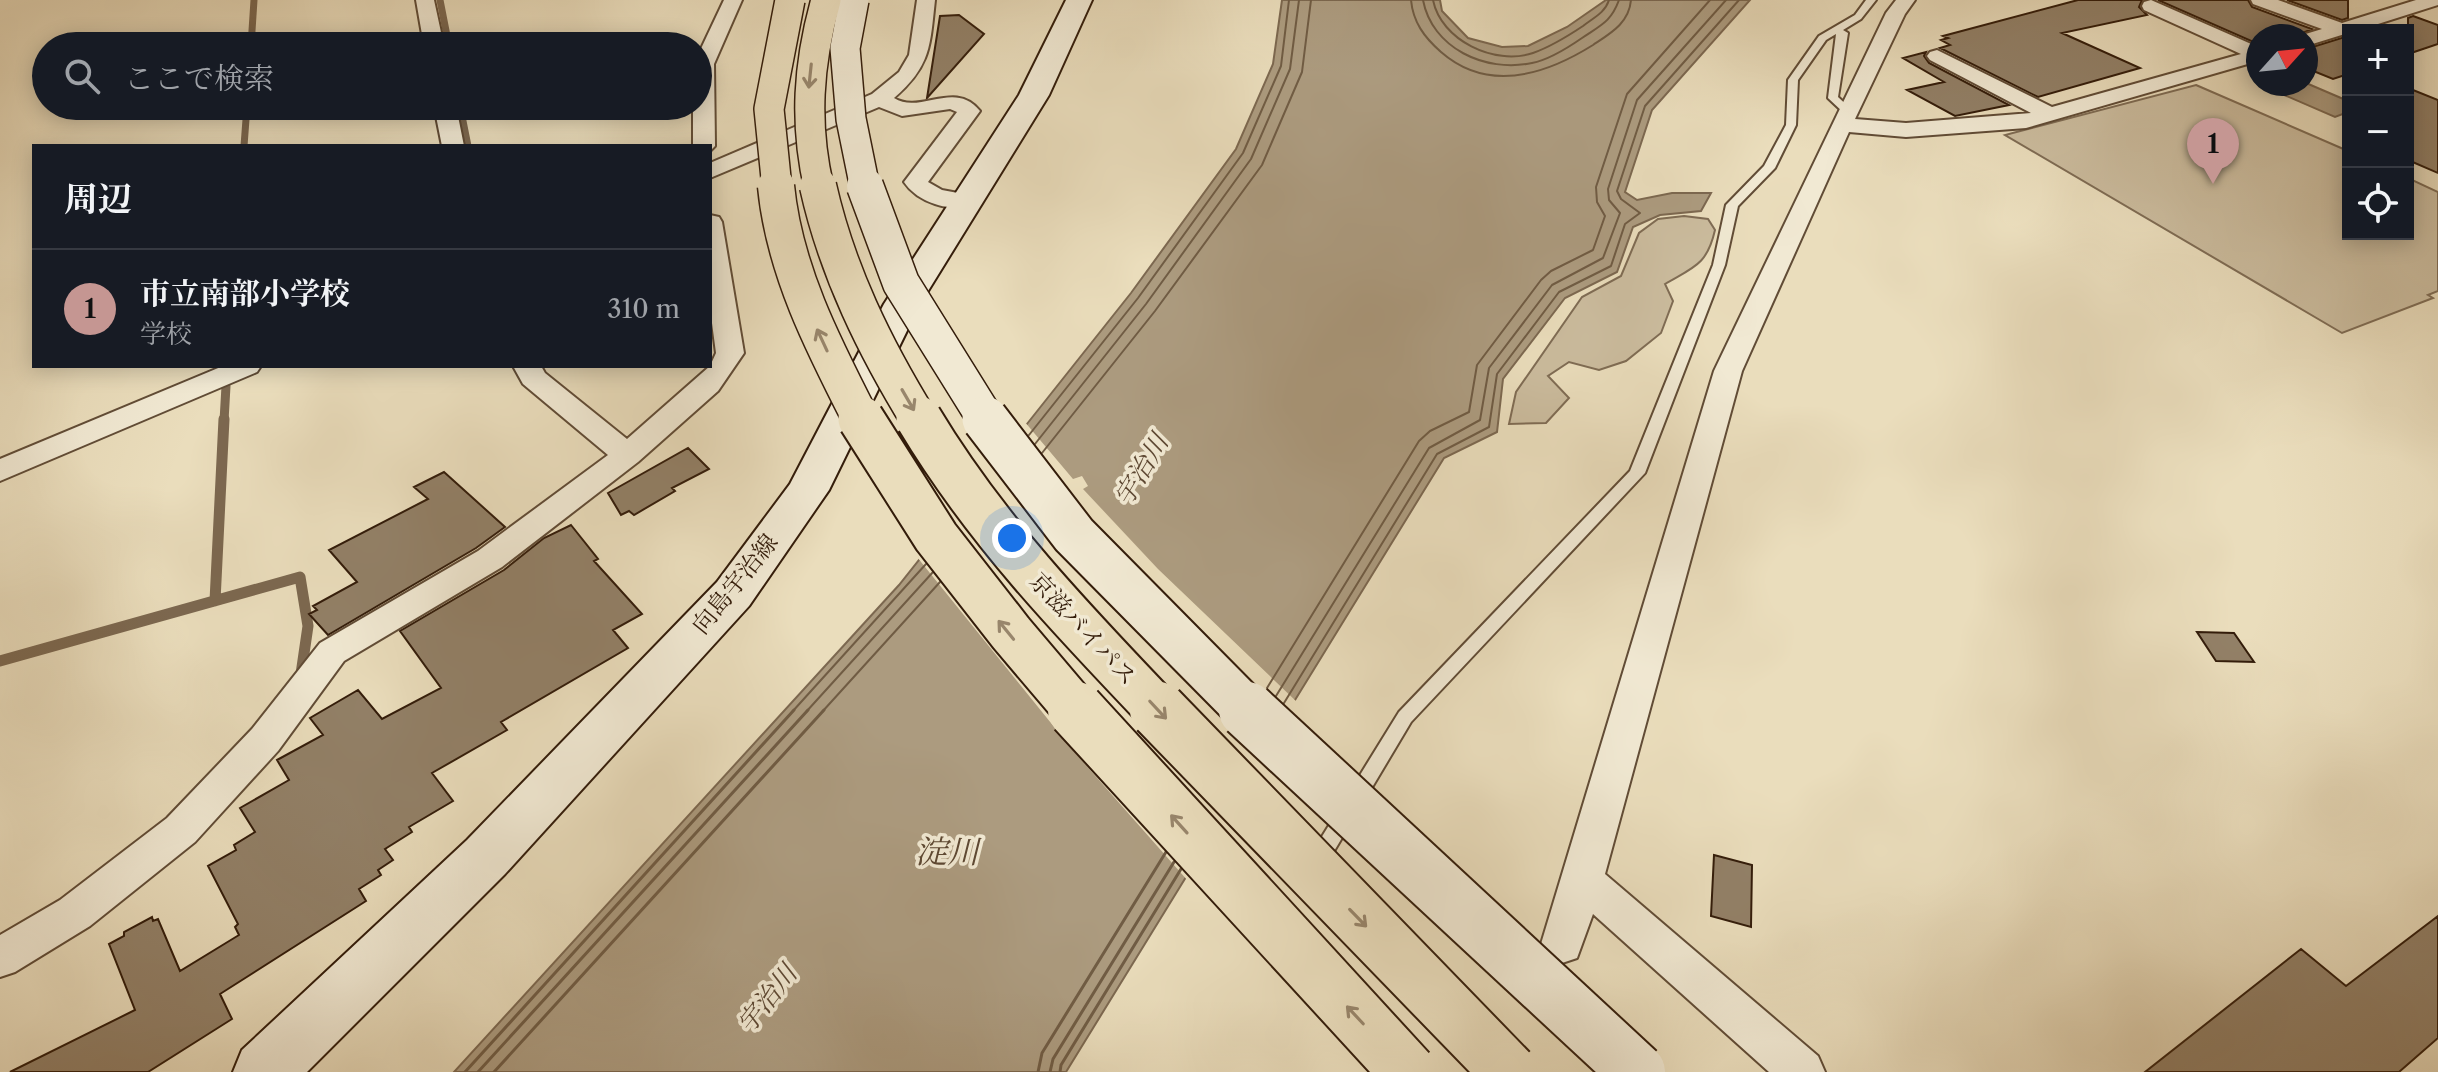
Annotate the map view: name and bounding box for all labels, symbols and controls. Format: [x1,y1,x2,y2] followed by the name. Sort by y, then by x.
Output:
[2246,24,2318,96] north arrow
[2342,24,2414,240] map controls
[2342,24,2414,96] button: +
[32,32,712,120] search box
[60,54,104,98] icon: search
[124,60,274,97] text: ここで検索
[802,62,817,89] one-way arrow
[2342,96,2414,168] button: −
[2187,118,2239,184] pin: 1
[2342,168,2414,240] button: locate
[64,178,132,220] text: 周辺
[140,275,350,312] text: 市立南部小学校
[84,293,96,325] text: 1
[607,293,680,325] text: 310 m
[140,318,192,350] text: 学校
[814,329,829,353] one-way arrow
[901,388,917,411] one-way arrow
[1107,426,1176,512] water label: 宇治川
[992,518,1032,558] your location
[686,528,784,639] street label: 向島宇治線
[1024,566,1143,691] street label: 京滋バイパス
[997,620,1015,640] one-way arrow
[1149,700,1168,720] one-way arrow
[1171,814,1189,834] one-way arrow
[915,832,982,871] water label: 淀川
[1348,908,1367,927] one-way arrow
[730,956,805,1040] water label: 宇治川
[1346,1005,1365,1025] one-way arrow

